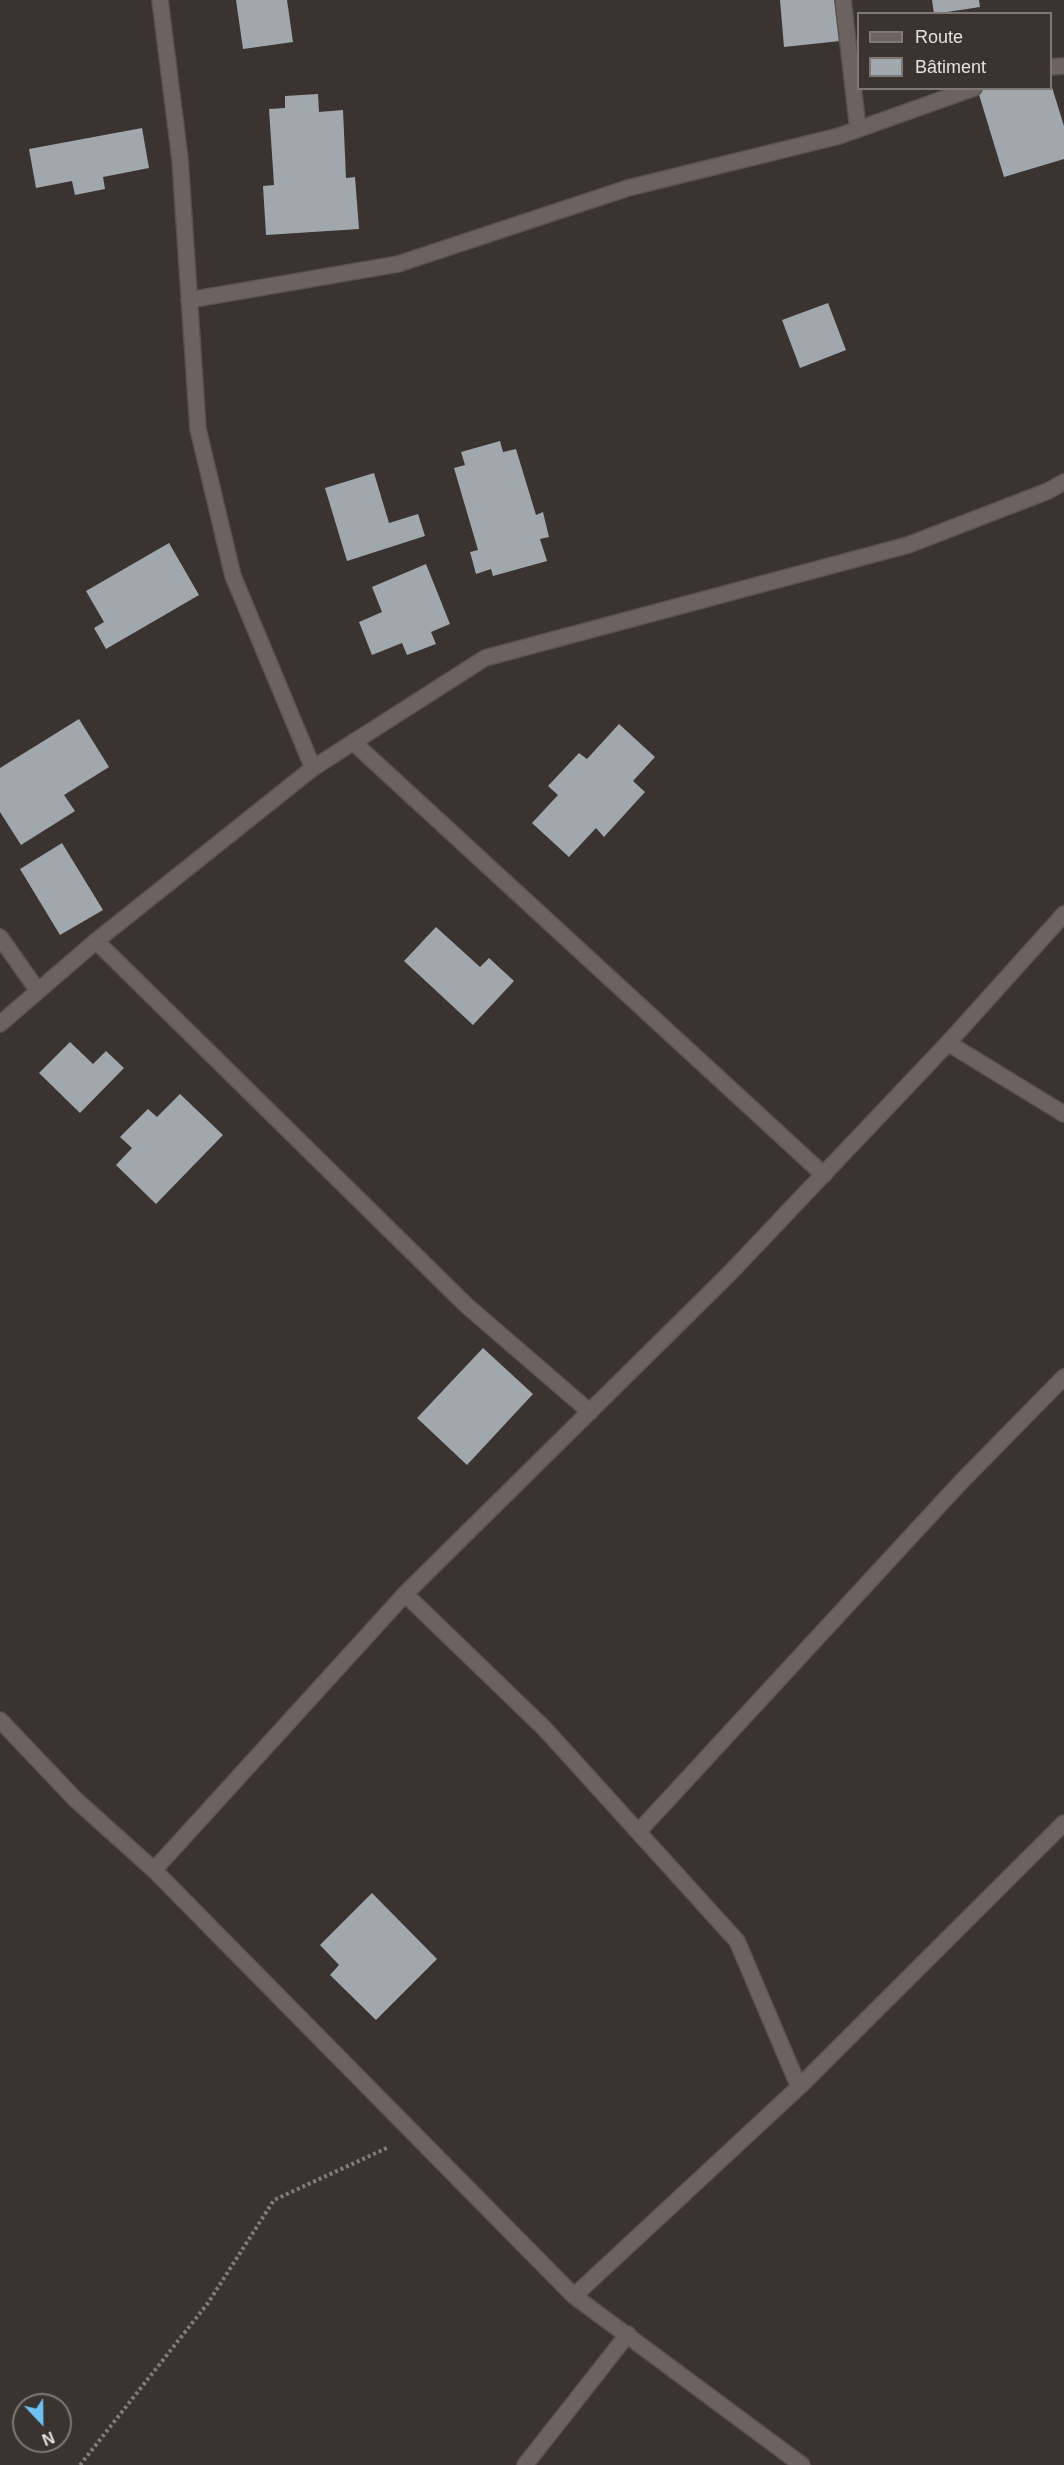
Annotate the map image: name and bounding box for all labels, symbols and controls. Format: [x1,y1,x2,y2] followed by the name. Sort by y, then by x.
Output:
[857,12,1052,90] legend
[915,27,963,47] text: Route
[915,57,986,77] text: Bâtiment
[12,2393,72,2453] north arrow
[40,2428,57,2448] text: N

